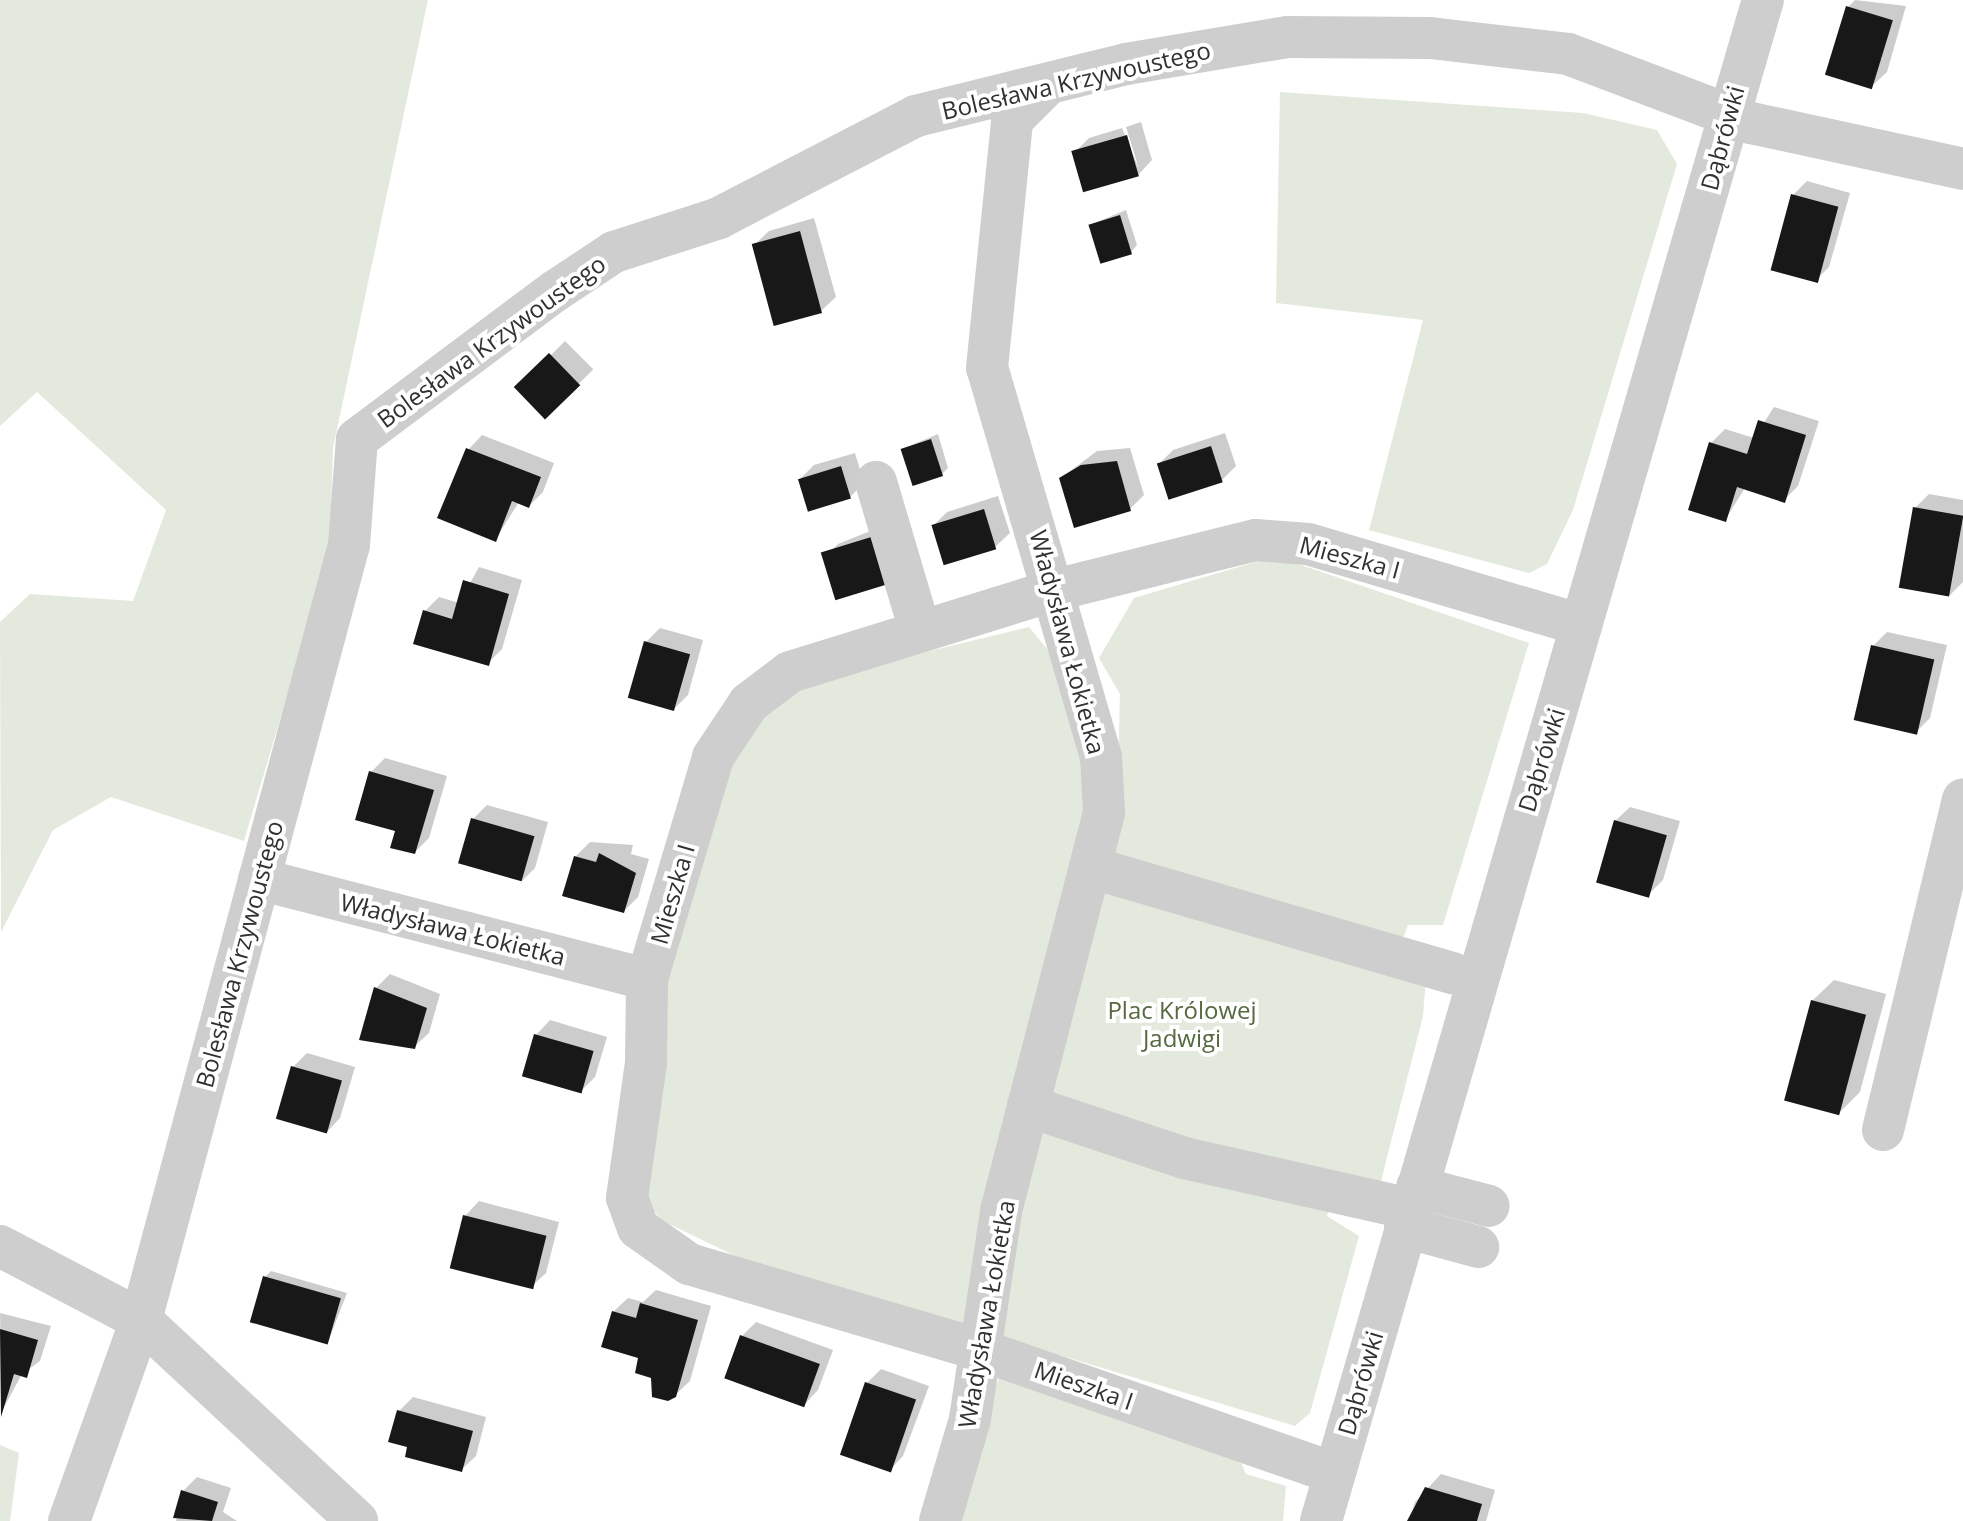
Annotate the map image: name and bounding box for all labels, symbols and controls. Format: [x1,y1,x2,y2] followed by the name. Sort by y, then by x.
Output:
[939,35,1213,125] street label: Bolesława Krzywoustego
[1694,83,1750,193] street label: Dąbrówki
[371,249,611,433] street label: Bolesława Krzywoustego
[1024,527,1112,757] street label: Władysława Łokietka
[1297,530,1403,584] street label: Mieszka I
[1512,705,1570,815] street label: Dąbrówki
[190,817,288,1091] street label: Bolesława Krzywoustego
[644,841,700,947] street label: Mieszka I
[338,887,568,971] street label: Władysława Łokietka
[1107,996,1257,1052] park label: Plac Królowej Jadwigi
[952,1198,1020,1430] street label: Władysława Łokietka
[1331,1328,1389,1438] street label: Dąbrówki
[1031,1355,1137,1415] street label: Mieszka I

